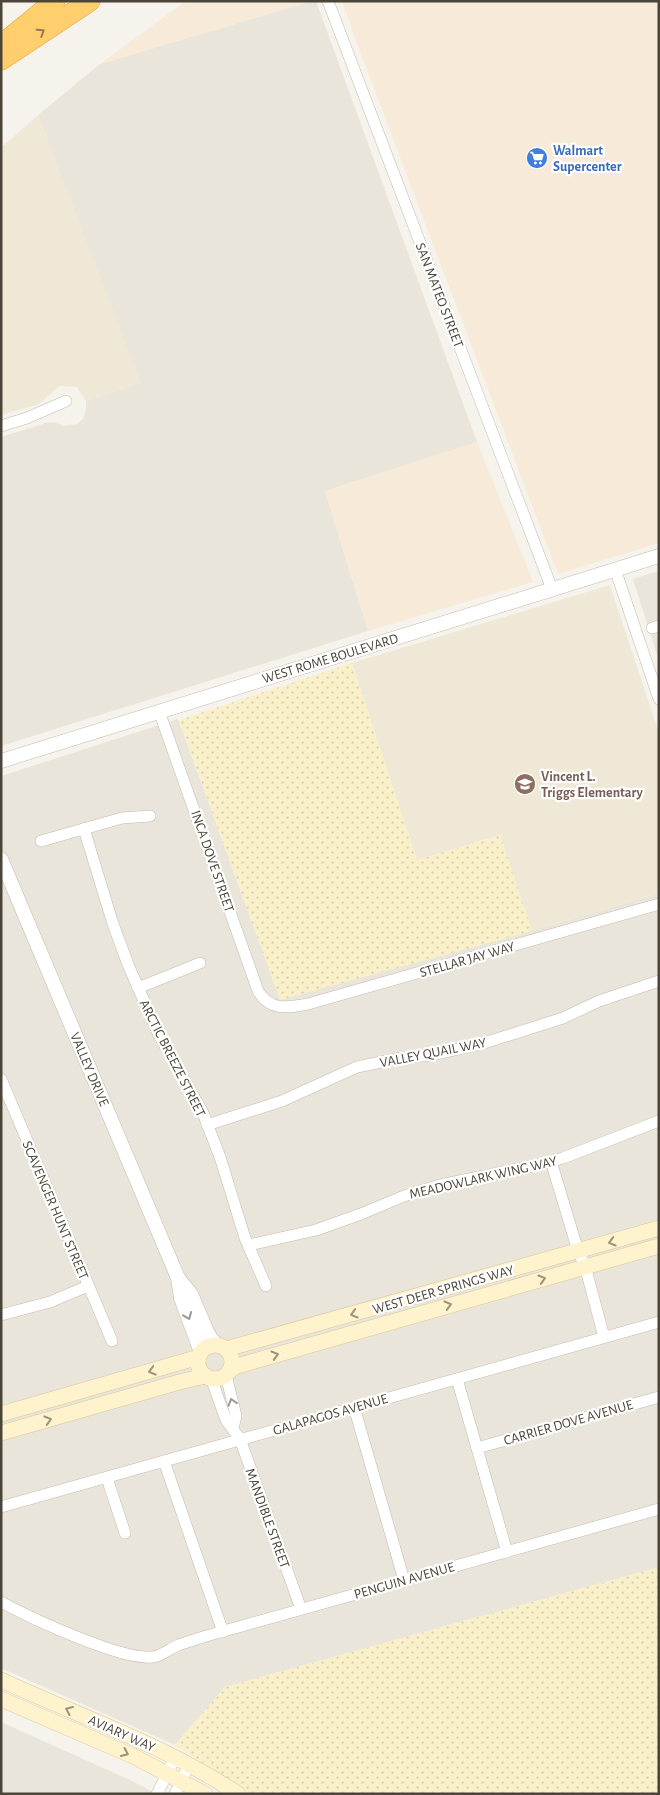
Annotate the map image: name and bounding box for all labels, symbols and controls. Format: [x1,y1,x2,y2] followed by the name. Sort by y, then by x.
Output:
[36,29,45,39] one-way arrow
[553,144,622,174] place label: Walmart Supercenter
[525,146,549,170] supermarket icon: Walmart Supercenter
[413,241,466,350] street label: SAN MATEO STREET
[261,632,400,686] street label: WEST ROME BOULEVARD
[541,770,643,800] place label: Vincent L. Triggs Elementary
[513,772,537,796] school or university icon: Vincent L. Triggs Elementary
[188,809,236,914] street label: INCA DOVE STREET
[418,940,517,980] street label: STELLAR JAY WAY
[136,998,208,1119] street label: ARCTIC BREEZE STREET
[67,1030,111,1109] street label: VALLEY DRIVE
[379,1036,488,1070] street label: VALLEY QUAIL WAY
[20,1139,91,1282] street label: SCAVENGER HUNT STREET
[408,1154,559,1202] street label: MEADOWLARK WING WAY
[608,1236,616,1246] one-way arrow
[371,1263,516,1317] street label: WEST DEER SPRINGS WAY
[538,1274,546,1284] one-way arrow
[444,1301,452,1311] one-way arrow
[351,1308,359,1318] one-way arrow
[182,1311,192,1320] one-way arrow
[271,1350,279,1360] one-way arrow
[147,1365,156,1376] one-way arrow
[271,1392,389,1438] street label: GALAPAGOS AVENUE
[228,1398,238,1406] one-way arrow
[502,1398,635,1448] street label: CARRIER DOVE AVENUE
[44,1415,52,1425] one-way arrow
[242,1466,292,1570] street label: MANDIBLE STREET
[353,1560,456,1602] street label: PENGUIN AVENUE
[65,1705,74,1716] one-way arrow
[86,1713,158,1755] street label: AVIARY WAY
[120,1746,129,1757] one-way arrow

